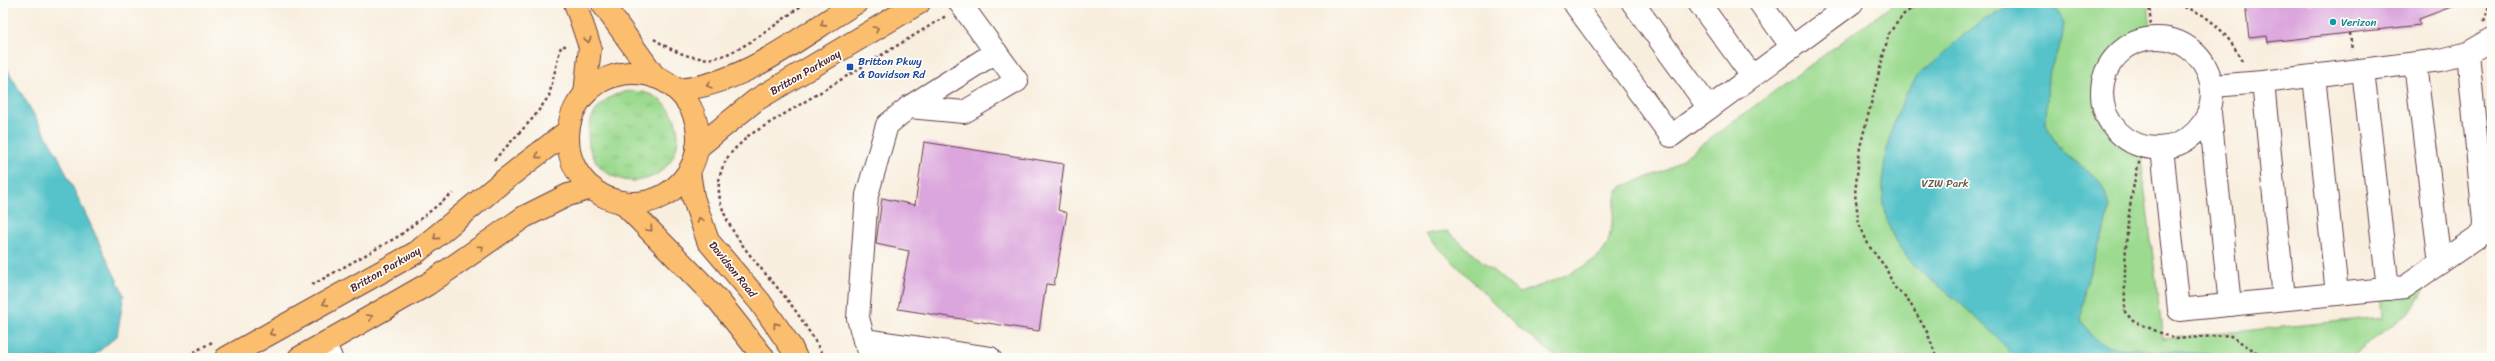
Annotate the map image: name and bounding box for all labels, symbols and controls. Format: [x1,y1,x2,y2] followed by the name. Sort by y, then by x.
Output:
[2341,13,2377,32] place label: Verizon
[2328,17,2338,27] marker: Verizon
[820,19,827,27] one-way arrow
[872,27,879,34] one-way arrow
[584,36,592,43] one-way arrow
[766,44,845,100] street label: Britton Parkway
[858,52,926,84] place label: Britton Pkwy & Davidson Rd
[845,62,855,72] marker: Britton Pkwy & Davidson Rd
[706,80,713,89] one-way arrow
[535,151,542,159] one-way arrow
[1921,174,1969,193] park label: VZW Park
[697,217,705,224] one-way arrow
[645,224,653,232] one-way arrow
[433,232,441,239] one-way arrow
[704,237,762,303] street label: Davidson Road
[346,241,425,297] street label: Britton Parkway
[476,246,483,253] one-way arrow
[322,299,329,306] one-way arrow
[366,315,373,322] one-way arrow
[774,322,781,329] one-way arrow
[269,328,276,335] one-way arrow

